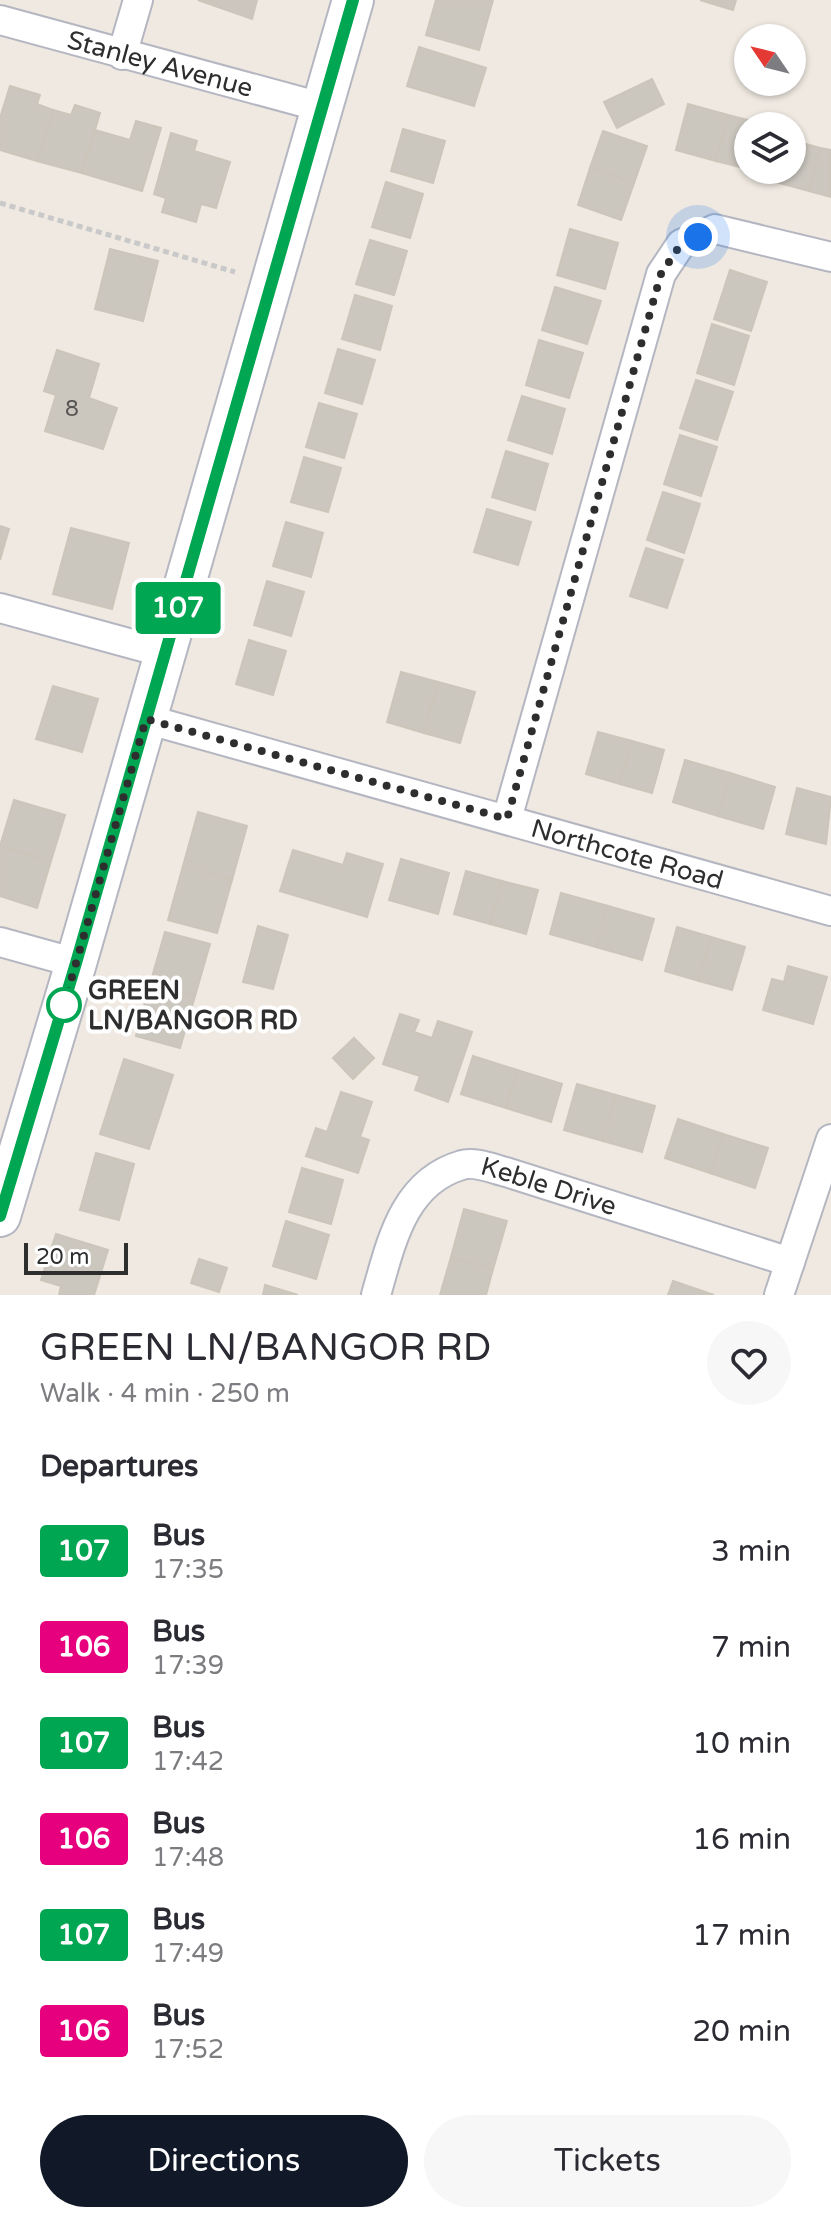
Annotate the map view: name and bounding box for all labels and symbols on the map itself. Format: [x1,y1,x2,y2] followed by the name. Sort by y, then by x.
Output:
[64,24,256,103] street label: Stanley Avenue
[734,24,806,96] north arrow
[678,217,718,257] your location
[65,396,79,422] house number: 8
[132,582,224,634] line badge: 107
[528,812,727,896] street label: Northcote Road
[88,975,298,1036] place label: GREEN LN/BANGOR RD
[47,988,81,1022] marker: GREEN LN/BANGOR RD
[478,1150,621,1222] street label: Keble Drive
[24,1239,128,1275] scale bar

